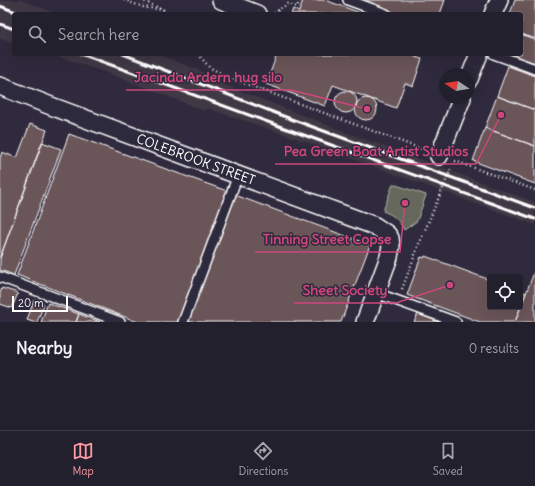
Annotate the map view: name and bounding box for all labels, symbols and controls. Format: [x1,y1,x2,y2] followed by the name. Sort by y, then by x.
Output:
[12,12,523,56] search box
[26,23,48,45] icon: search
[58,25,139,44] text: Search here
[126,64,291,90] callout: Jacinda Ardern hug silo
[134,68,282,86] text: Jacinda Ardern hug silo
[439,68,475,104] north arrow
[134,130,258,189] street label: COLEBROOK STREET
[275,138,476,164] callout: Pea Green Boat Artist Studios
[284,142,469,160] text: Pea Green Boat Artist Studios
[255,226,400,252] callout: Tinning Street Copse
[263,230,392,248] text: Tinning Street Copse
[487,274,523,310] map controls
[487,274,523,310] button: locate
[294,277,396,303] callout: Sheet Society
[302,281,388,299] text: Sheet Society
[12,294,68,313] scale bar
[18,296,44,310] text: 20 m
[16,337,72,359] text: Nearby
[469,340,519,357] text: 0 results
[72,440,94,478] tab: Map
[239,440,288,478] tab: Directions
[433,440,463,478] tab: Saved

